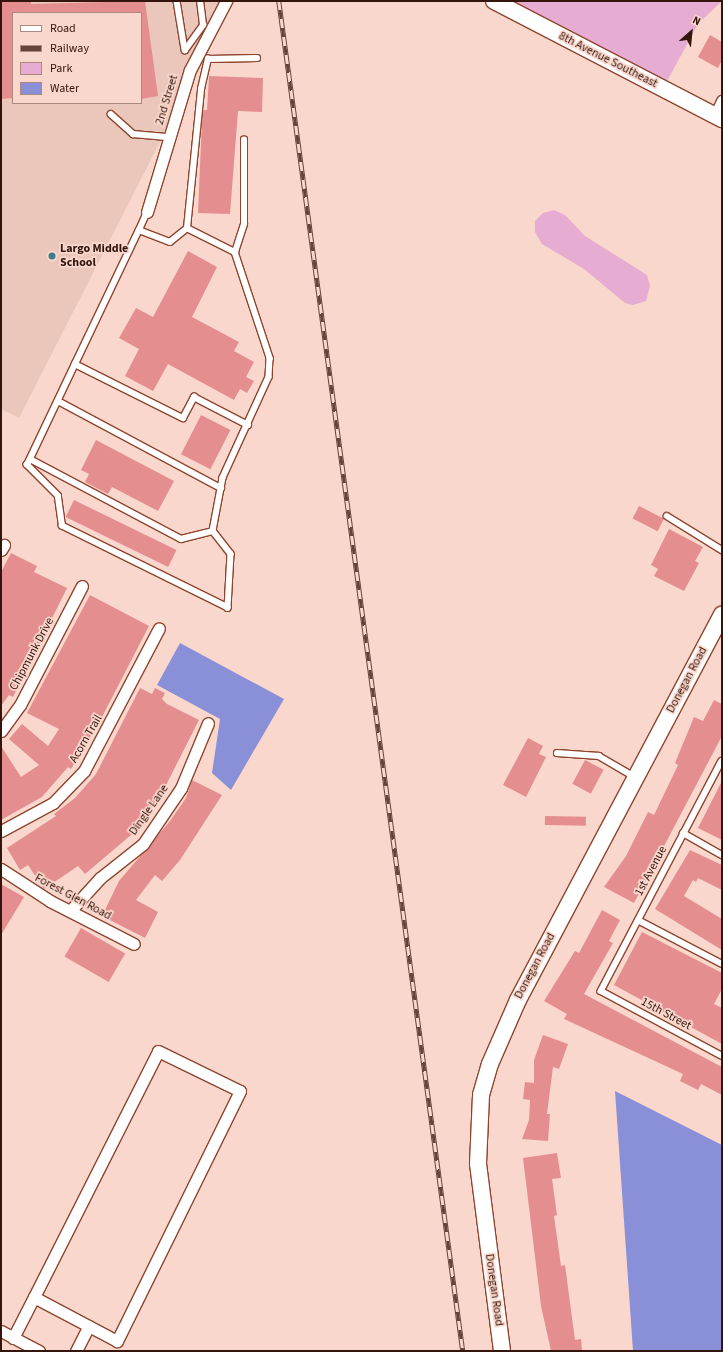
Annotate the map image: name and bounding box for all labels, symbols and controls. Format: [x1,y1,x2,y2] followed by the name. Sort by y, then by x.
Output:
[12,12,142,104] legend
[671,12,711,52] north arrow
[690,13,703,29] text: N
[50,20,76,37] text: Road
[556,29,660,91] street label: 8th Avenue Southeast
[50,40,89,57] text: Railway
[50,60,72,77] text: Park
[153,73,181,127] street label: 2nd Street
[50,80,79,97] text: Water
[60,242,128,270] place label: Largo Middle School
[47,251,57,261] marker: Largo Middle School
[7,615,57,693] street label: Chipmunk Drive
[664,644,710,716] street label: Donegan Road
[66,712,106,766] street label: Acorn Trail
[126,782,172,838] street label: Dingle Lane
[632,844,670,898] street label: 1st Avenue
[32,871,114,923] street label: Forest Glen Road
[512,930,558,1002] street label: Donegan Road
[638,995,694,1033] street label: 15th Street
[482,1253,506,1327] street label: Donegan Road

